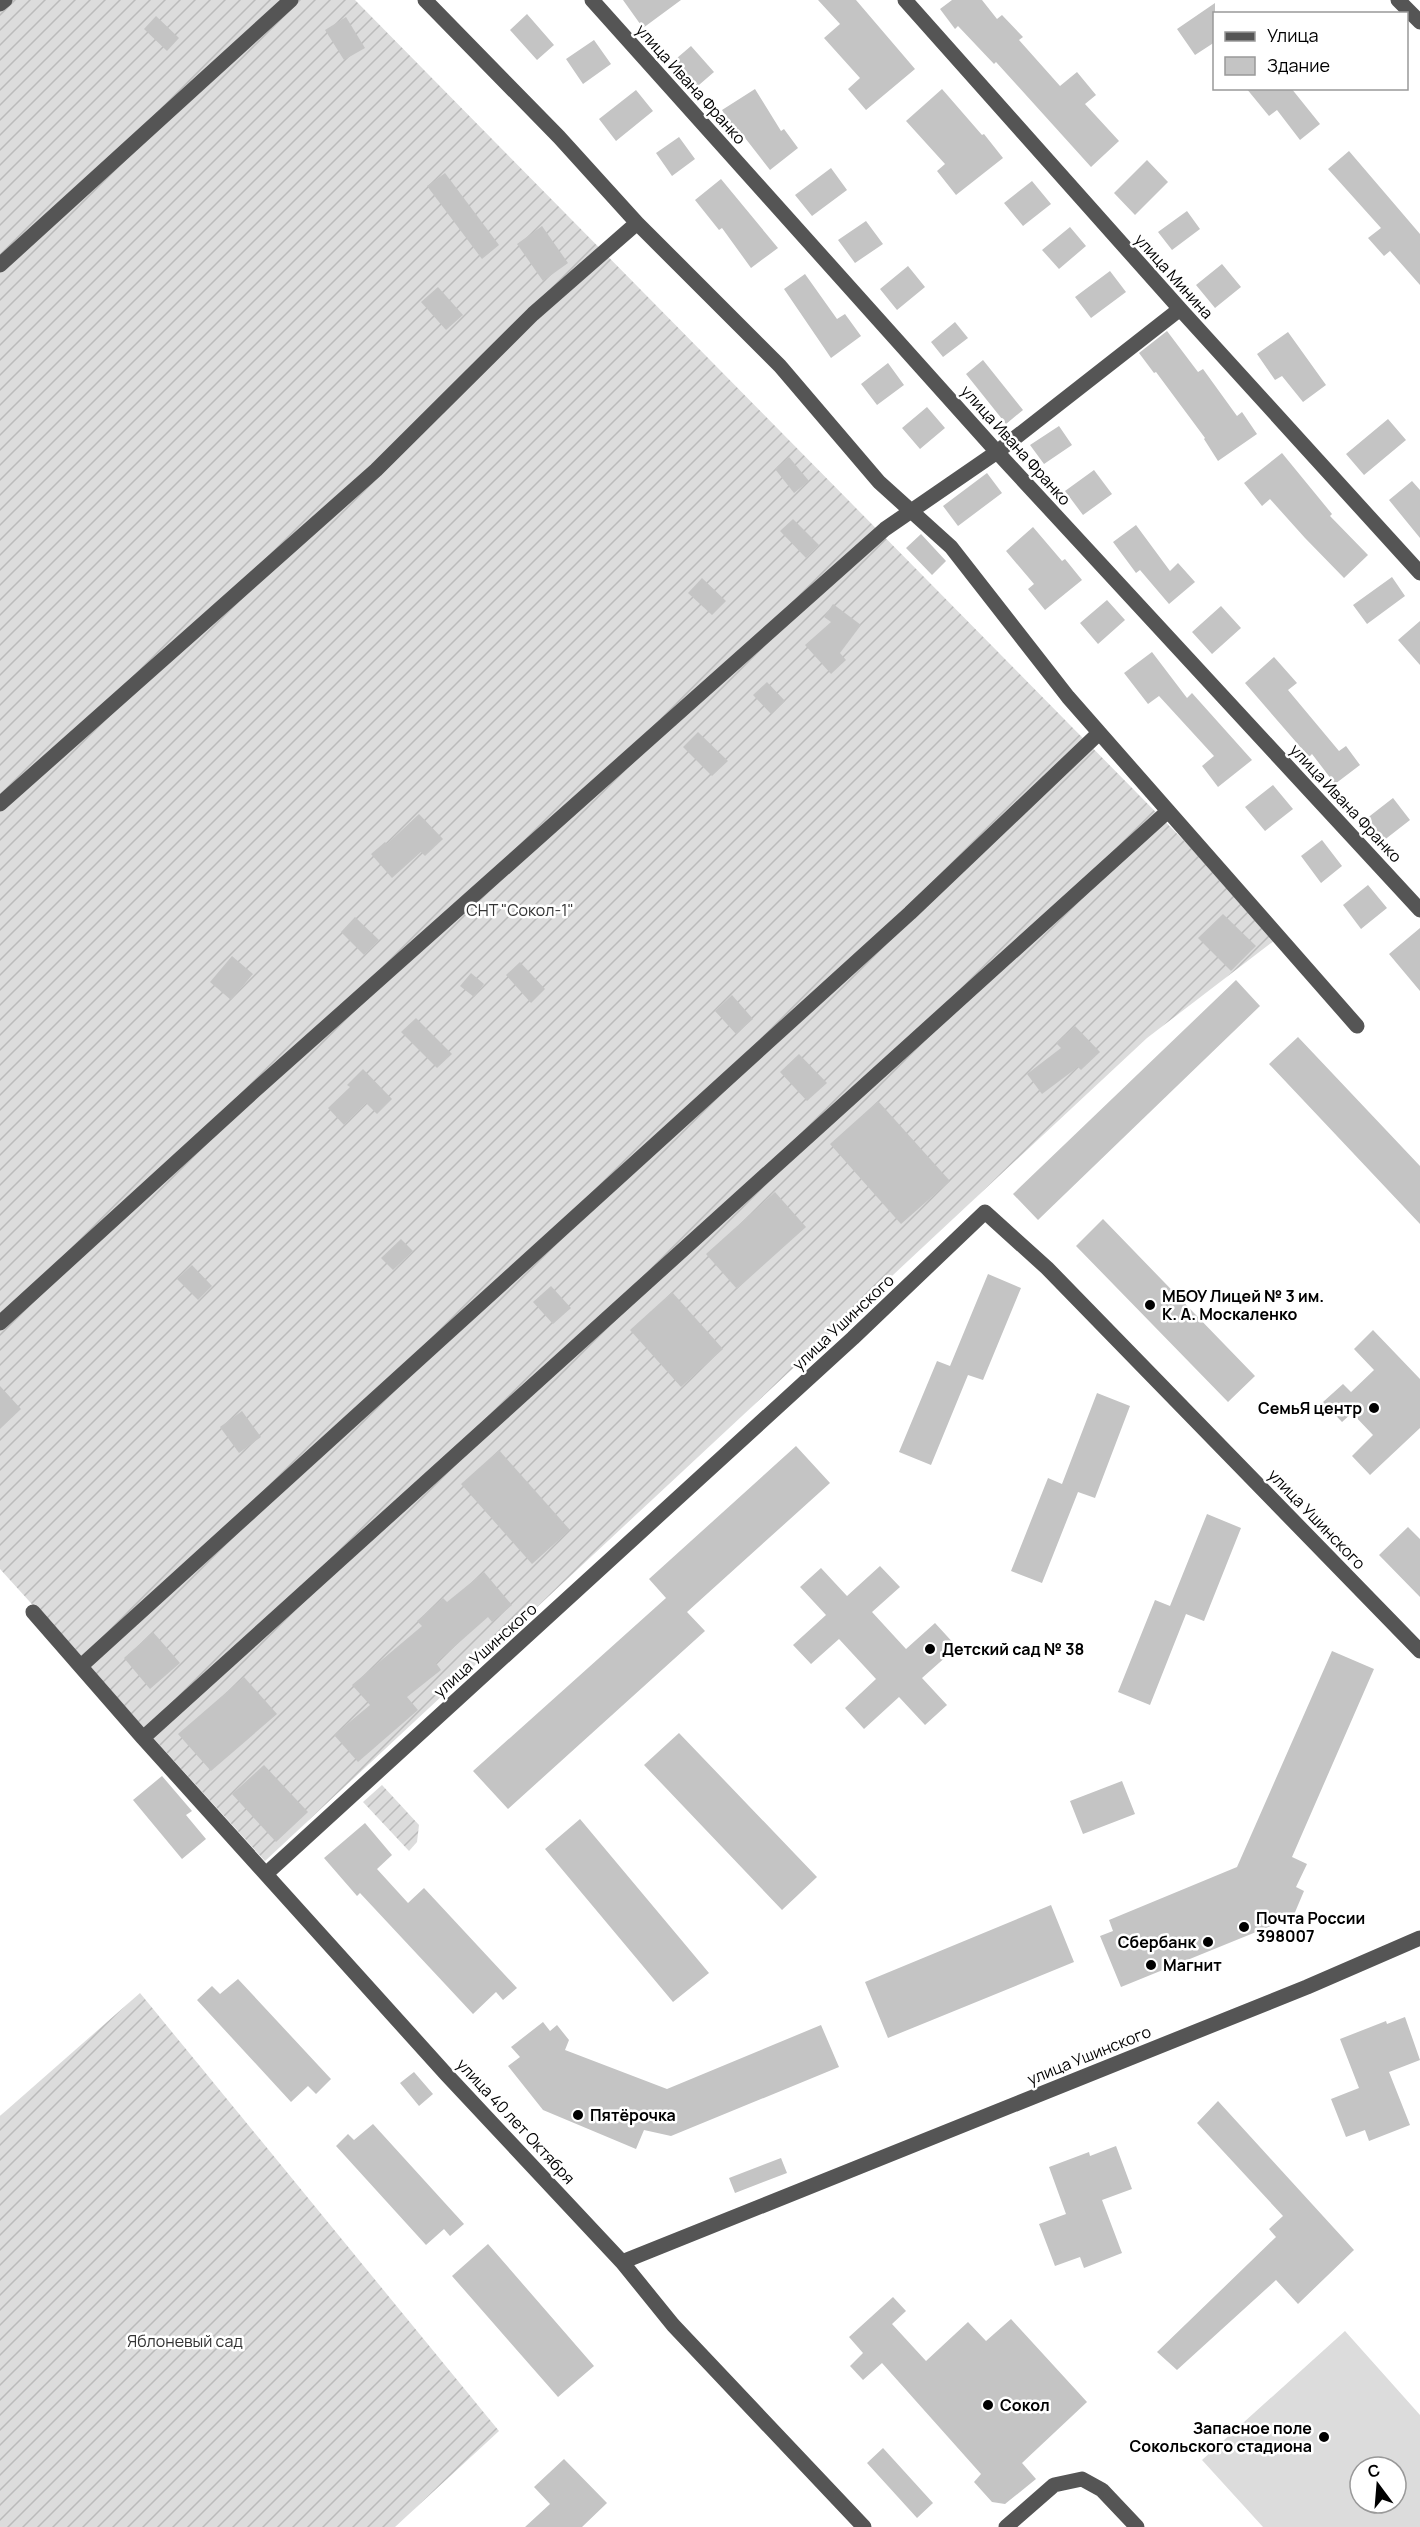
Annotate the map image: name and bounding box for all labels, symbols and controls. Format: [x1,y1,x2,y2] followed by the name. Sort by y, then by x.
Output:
[1213,12,1408,90] legend
[631,19,751,149] street label: улица Ивана Франко
[1267,23,1319,47] text: Улица
[1267,53,1330,77] text: Здание
[1130,229,1218,323] street label: улица Минина
[956,380,1076,510] street label: улица Ивана Франко
[1285,739,1407,867] street label: улица Ивана Франко
[466,899,574,921] park label: СНТ "Сокол-1"
[787,1269,899,1375] street label: улица Ушинского
[1162,1285,1324,1325] place label: МБОУ Лицей № 3 им. К. А. Москаленко
[1143,1298,1157,1312] marker: МБОУ Лицей № 3 им. К. А. Москаленко
[1258,1397,1362,1419] place label: СемьЯ центр
[1367,1401,1381,1415] marker: СемьЯ центр
[1263,1464,1371,1574] street label: улица Ушинского
[429,1598,541,1702] street label: улица Ушинского
[942,1638,1084,1660] place label: Детский сад № 38
[923,1642,937,1656] marker: Детский сад № 38
[1256,1907,1365,1947] place label: Почта России 398007
[1237,1920,1251,1934] marker: Почта России 398007
[1118,1931,1196,1953] place label: Сбербанк
[1201,1935,1215,1949] marker: Сбербанк
[1163,1954,1222,1976] place label: Магнит
[1144,1958,1158,1972] marker: Магнит
[1024,2020,1154,2090] street label: улица Ушинского
[452,2053,580,2189] street label: улица 40 лет Октября
[590,2104,676,2126] place label: Пятёрочка
[571,2108,585,2122] marker: Пятёрочка
[127,2330,243,2352] park label: Яблоневый сад
[1000,2394,1050,2416] place label: Сокол
[981,2398,995,2412] marker: Сокол
[1129,2417,1312,2457] place label: Запасное поле Сокольского стадиона
[1317,2430,1331,2444] marker: Запасное поле Сокольского стадиона
[1348,2455,1408,2515] north arrow
[1365,2458,1383,2483] text: С

